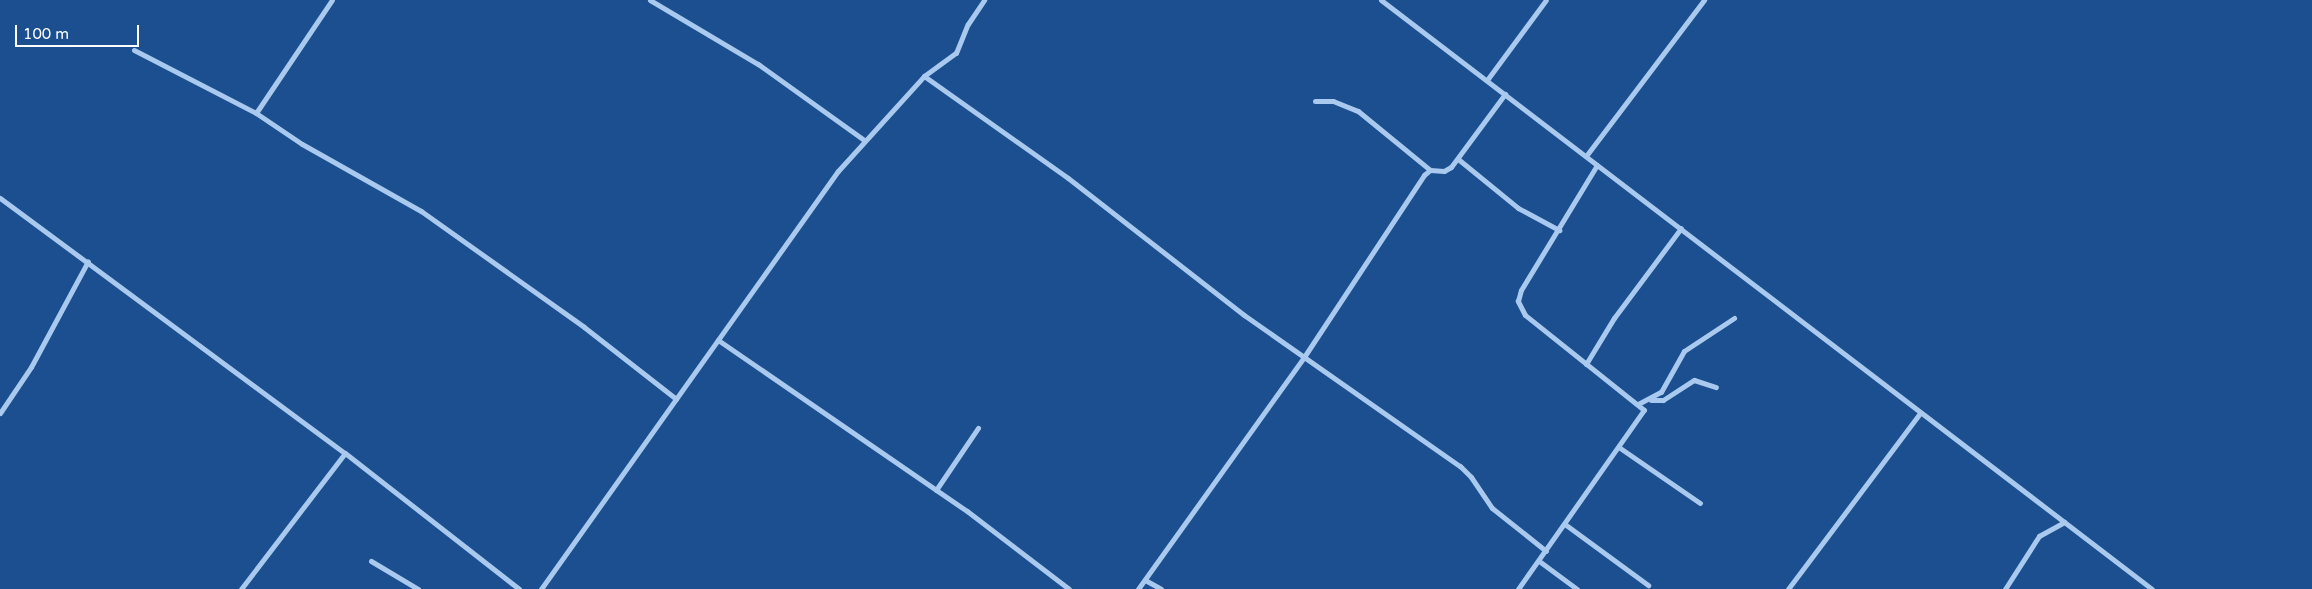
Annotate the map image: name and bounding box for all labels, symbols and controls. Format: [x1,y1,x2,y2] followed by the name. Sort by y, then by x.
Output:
[18,15,141,47] scale bar
[23,25,69,43] text: 100 m

